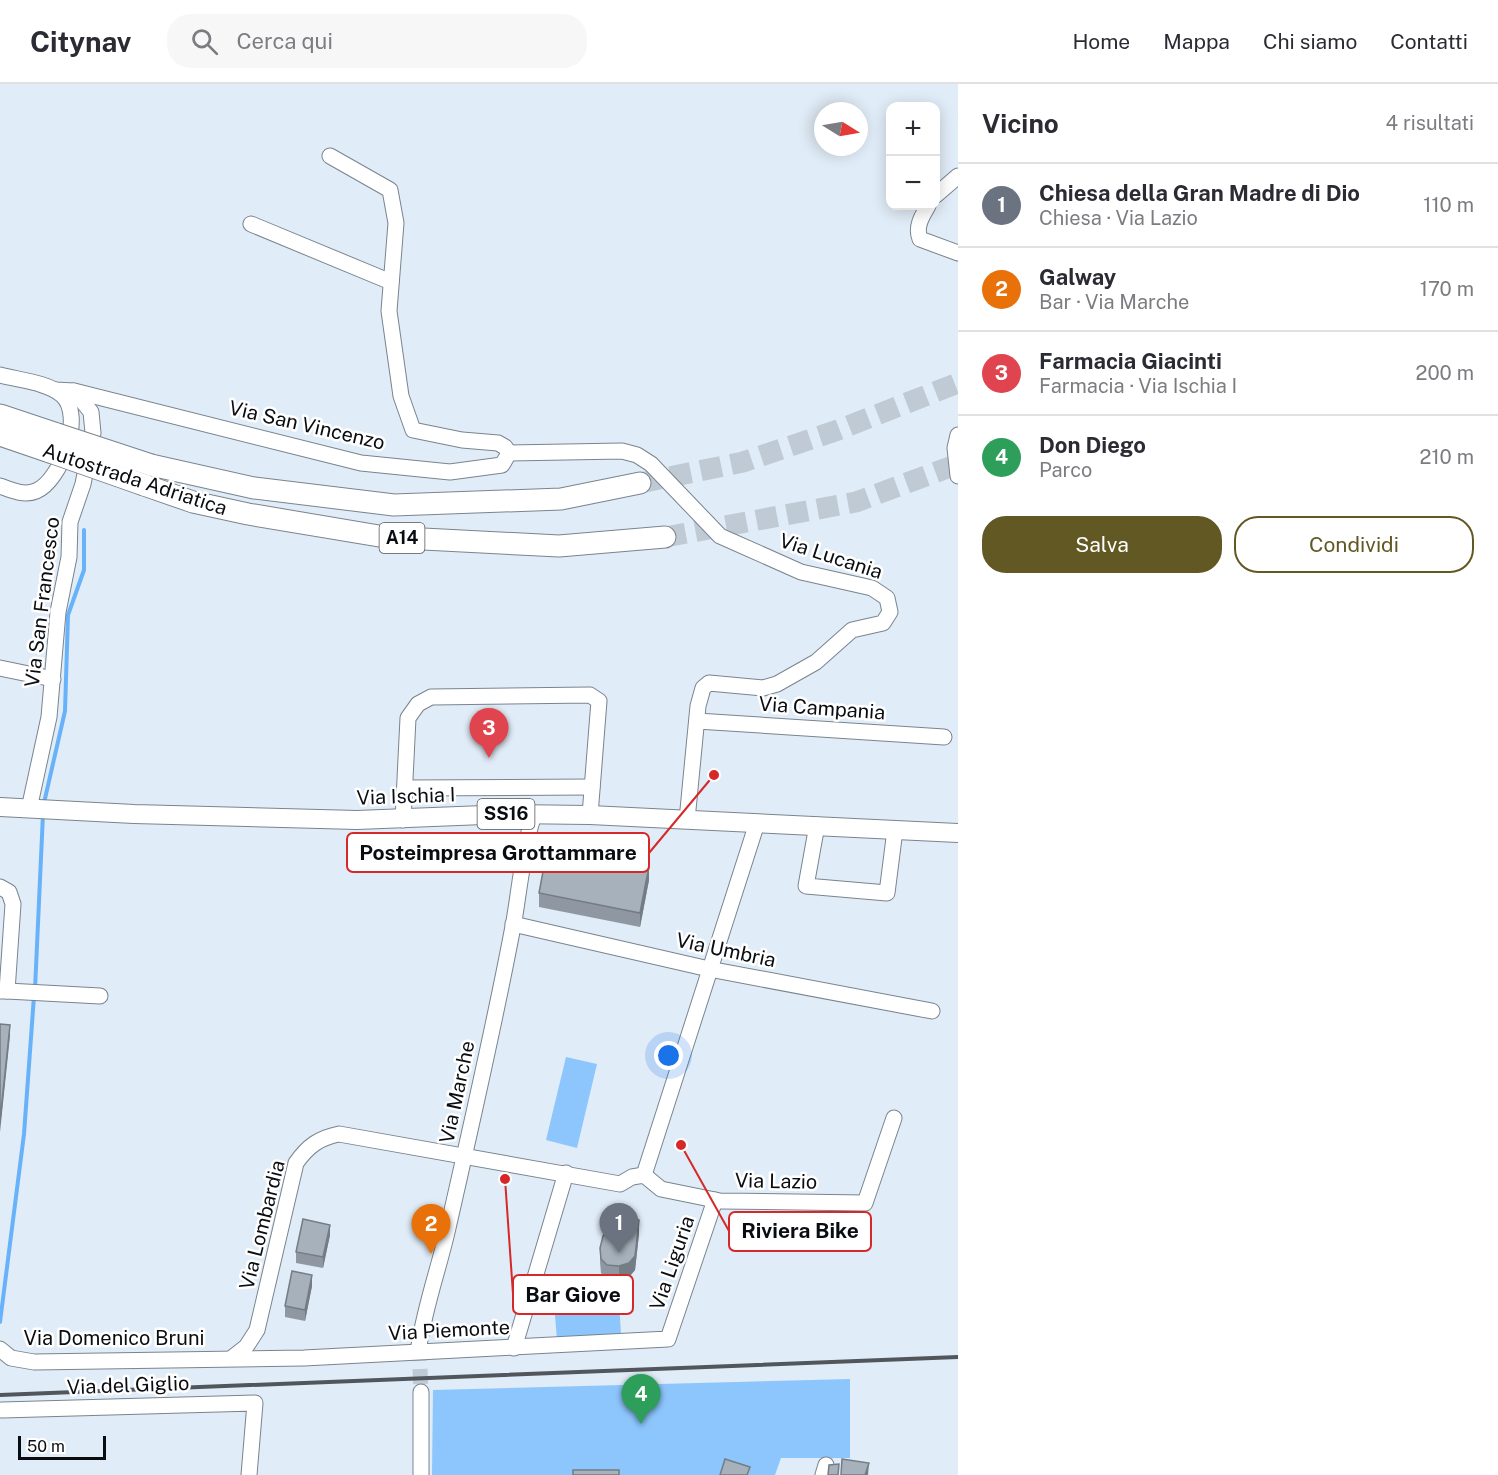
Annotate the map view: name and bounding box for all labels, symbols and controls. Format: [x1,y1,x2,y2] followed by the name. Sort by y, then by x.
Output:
[167,14,587,68] search box
[30,25,131,58] text: Citynav
[188,25,221,58] icon: search
[236,28,333,54] text: Cerca qui
[1072,29,1130,54] text: Home
[1163,29,1230,54] text: Mappa
[1263,29,1357,54] text: Chi siamo
[1390,29,1468,54] text: Contatti
[814,102,868,156] north arrow
[886,102,940,210] map controls
[886,102,940,156] button: +
[982,108,1059,139] text: Vicino
[1386,111,1474,135] text: 4 risultati
[886,156,940,210] button: −
[1039,180,1360,206] text: Chiesa della Gran Madre di Dio
[997,193,1006,217] text: 1
[1423,193,1474,217] text: 110 m
[1039,206,1198,230] text: Chiesa · Via Lazio
[1039,264,1116,290] text: Galway
[995,277,1008,301] text: 2
[1420,277,1474,301] text: 170 m
[1039,290,1189,314] text: Bar · Via Marche
[1039,348,1222,374] text: Farmacia Giacinti
[995,361,1008,385] text: 3
[1416,361,1474,385] text: 200 m
[1039,374,1237,398] text: Farmacia · Via Ischia I
[227,395,387,455] street label: Via San Vincenzo
[1039,432,1146,458] text: Don Diego
[40,438,230,520] street label: Autostrada Adriatica
[995,445,1008,469] text: 4
[1420,445,1474,469] text: 210 m
[1039,458,1092,482] text: Parco
[20,515,64,689] street label: Via San Francesco
[982,516,1222,573] button: Salva
[1234,516,1474,573] button: Condividi
[380,523,424,553] road number: A14
[776,528,886,584] street label: Via Lucania
[758,692,886,724] street label: Via Campania
[470,708,508,758] pin: 3
[356,782,456,810] street label: Via Ischia I
[478,799,534,829] road number: SS16
[347,833,649,872] callout: Posteimpresa Grottammare
[359,840,637,865] text: Posteimpresa Grottammare
[674,928,778,972] street label: Via Umbria
[434,1039,480,1145] street label: Via Marche
[654,1041,683,1070] your location
[234,1158,290,1292] street label: Via Lombardia
[735,1168,817,1194] street label: Via Lazio
[412,1204,450,1254] pin: 2
[600,1204,638,1253] pin: 1
[729,1212,871,1251] callout: Riviera Bike
[645,1213,699,1313] street label: Via Liguria
[741,1218,859,1243] text: Riviera Bike
[513,1275,633,1314] callout: Bar Giove
[525,1282,621,1307] text: Bar Giove
[388,1315,510,1345] street label: Via Piemonte
[24,1326,204,1350] street label: Via Domenico Bruni
[66,1371,190,1399] street label: Via del Giglio
[622,1374,660,1424] pin: 4
[18,1433,106,1460] scale bar
[27,1437,65,1456] text: 50 m

